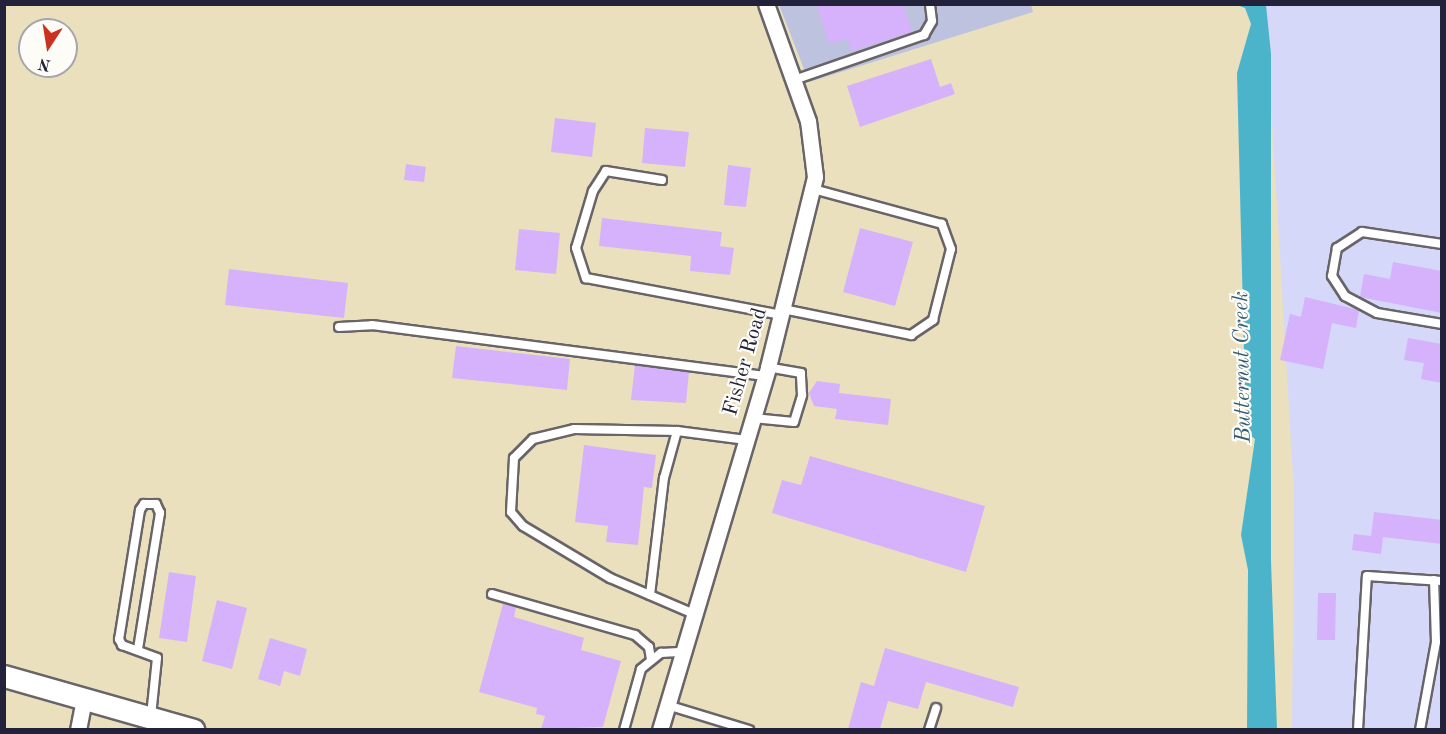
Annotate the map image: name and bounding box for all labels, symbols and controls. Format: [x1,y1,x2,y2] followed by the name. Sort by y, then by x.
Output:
[18,18,78,78] north arrow
[37,55,52,73] text: N
[1228,291,1258,443] water label: Butternut Creek
[719,305,773,419] street label: Fisher Road

